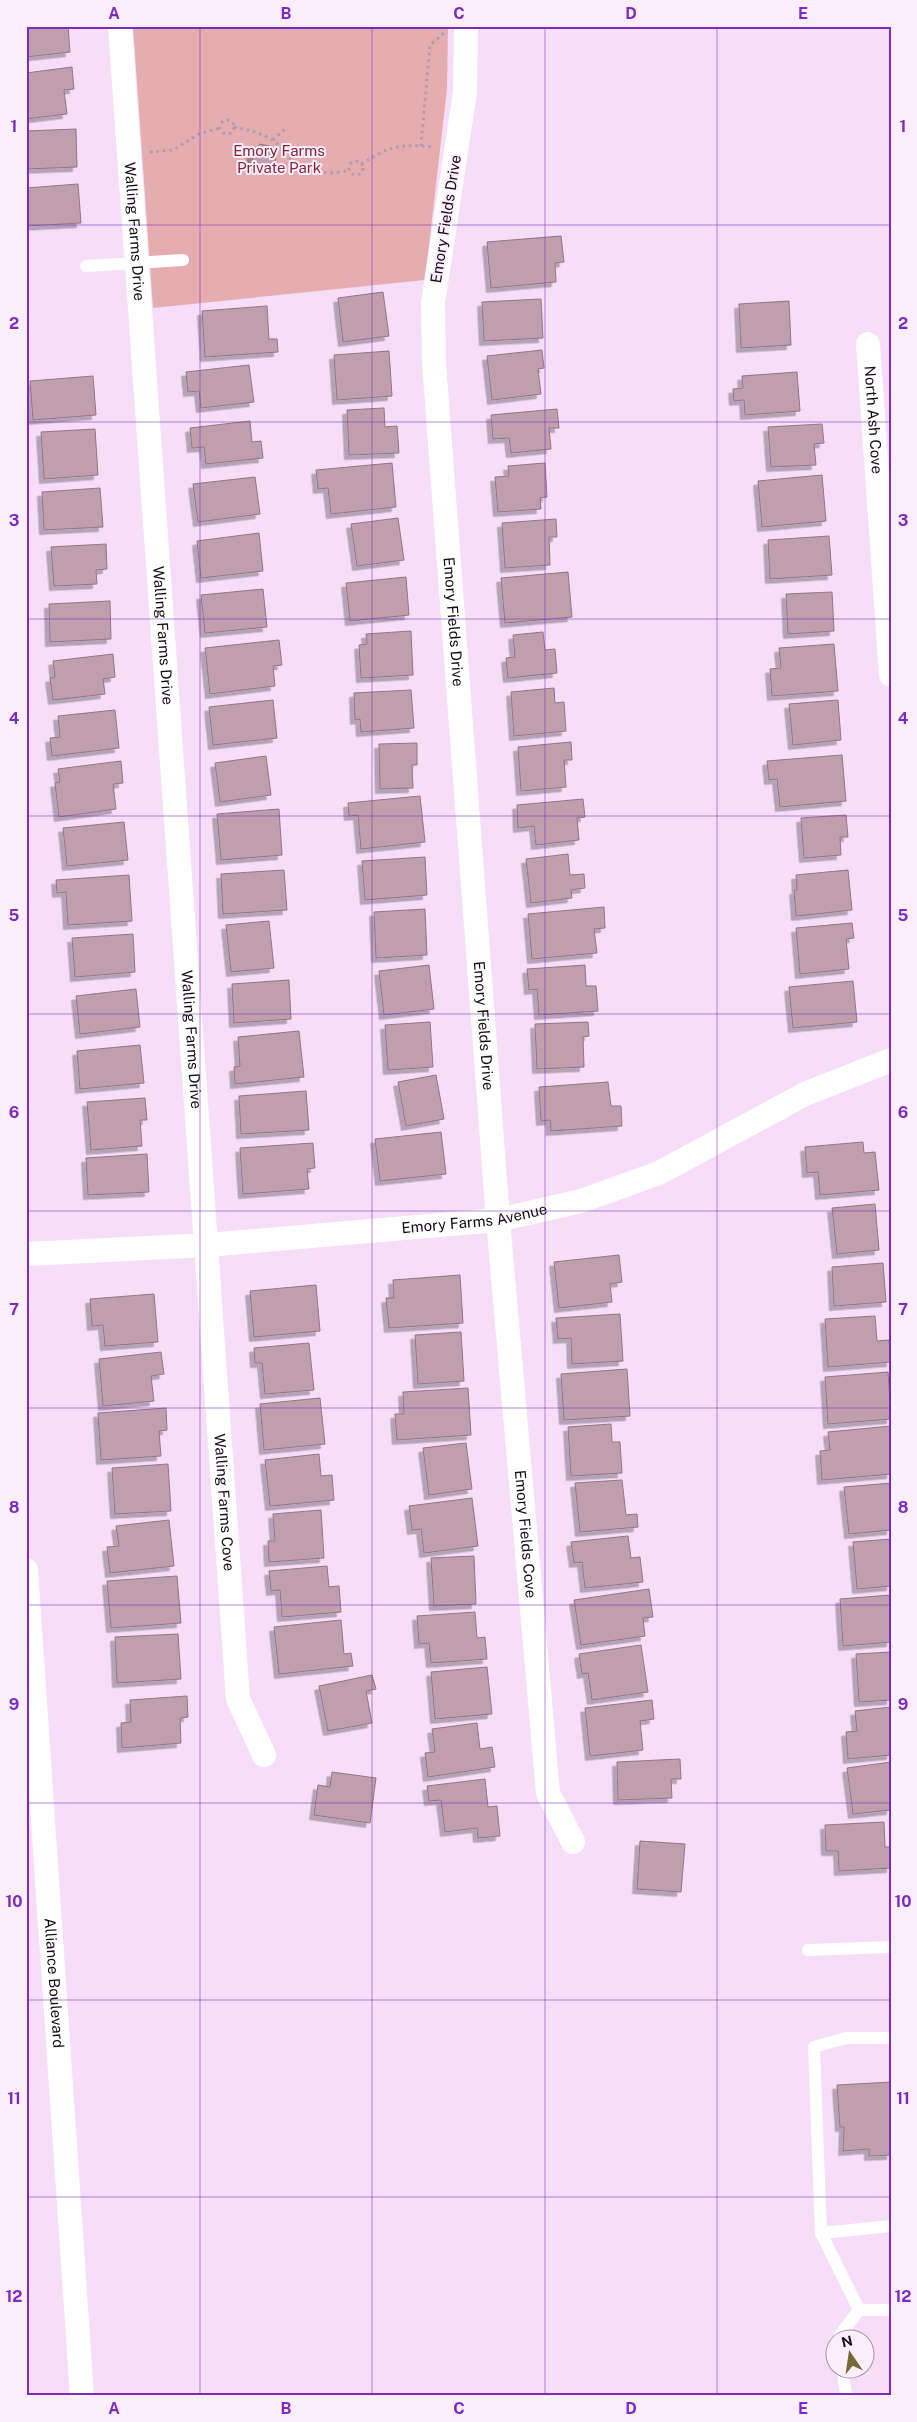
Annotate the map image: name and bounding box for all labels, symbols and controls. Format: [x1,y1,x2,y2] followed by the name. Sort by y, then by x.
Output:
[108,4,120,23] text: A
[281,4,292,23] text: B
[453,4,465,23] text: C
[625,4,637,23] text: D
[798,4,808,23] text: E
[11,117,17,136] text: 1
[900,117,906,136] text: 1
[233,142,325,176] park label: Emory Farms Private Park
[427,154,464,284] street label: Emory Fields Drive
[122,161,148,301] street label: Walling Farms Drive
[9,314,19,333] text: 2
[898,314,908,333] text: 2
[862,365,886,474] street label: North Ash Cove
[9,511,19,530] text: 3
[898,511,908,530] text: 3
[441,557,467,687] street label: Emory Fields Drive
[150,565,177,705] street label: Walling Farms Drive
[9,709,20,728] text: 4
[898,709,909,728] text: 4
[9,906,20,925] text: 5
[898,906,909,925] text: 5
[471,960,497,1091] street label: Emory Fields Drive
[179,969,205,1109] street label: Walling Farms Drive
[9,1103,19,1122] text: 6
[898,1103,908,1122] text: 6
[401,1200,549,1236] street label: Emory Farms Avenue
[9,1300,19,1319] text: 7
[898,1300,908,1319] text: 7
[211,1433,238,1572] street label: Walling Farms Cove
[512,1469,540,1599] street label: Emory Fields Cove
[9,1498,20,1517] text: 8
[898,1498,909,1517] text: 8
[9,1695,19,1714] text: 9
[898,1695,908,1714] text: 9
[5,1892,23,1911] text: 10
[894,1892,912,1911] text: 10
[42,1917,67,2049] street label: Alliance Boulevard
[7,2089,21,2108] text: 11
[896,2089,910,2108] text: 11
[5,2287,23,2306] text: 12
[894,2287,912,2306] text: 12
[824,2330,874,2380] north arrow
[840,2332,854,2350] text: N
[108,2399,120,2418] text: A
[281,2399,292,2418] text: B
[453,2399,465,2418] text: C
[625,2399,637,2418] text: D
[798,2399,808,2418] text: E

